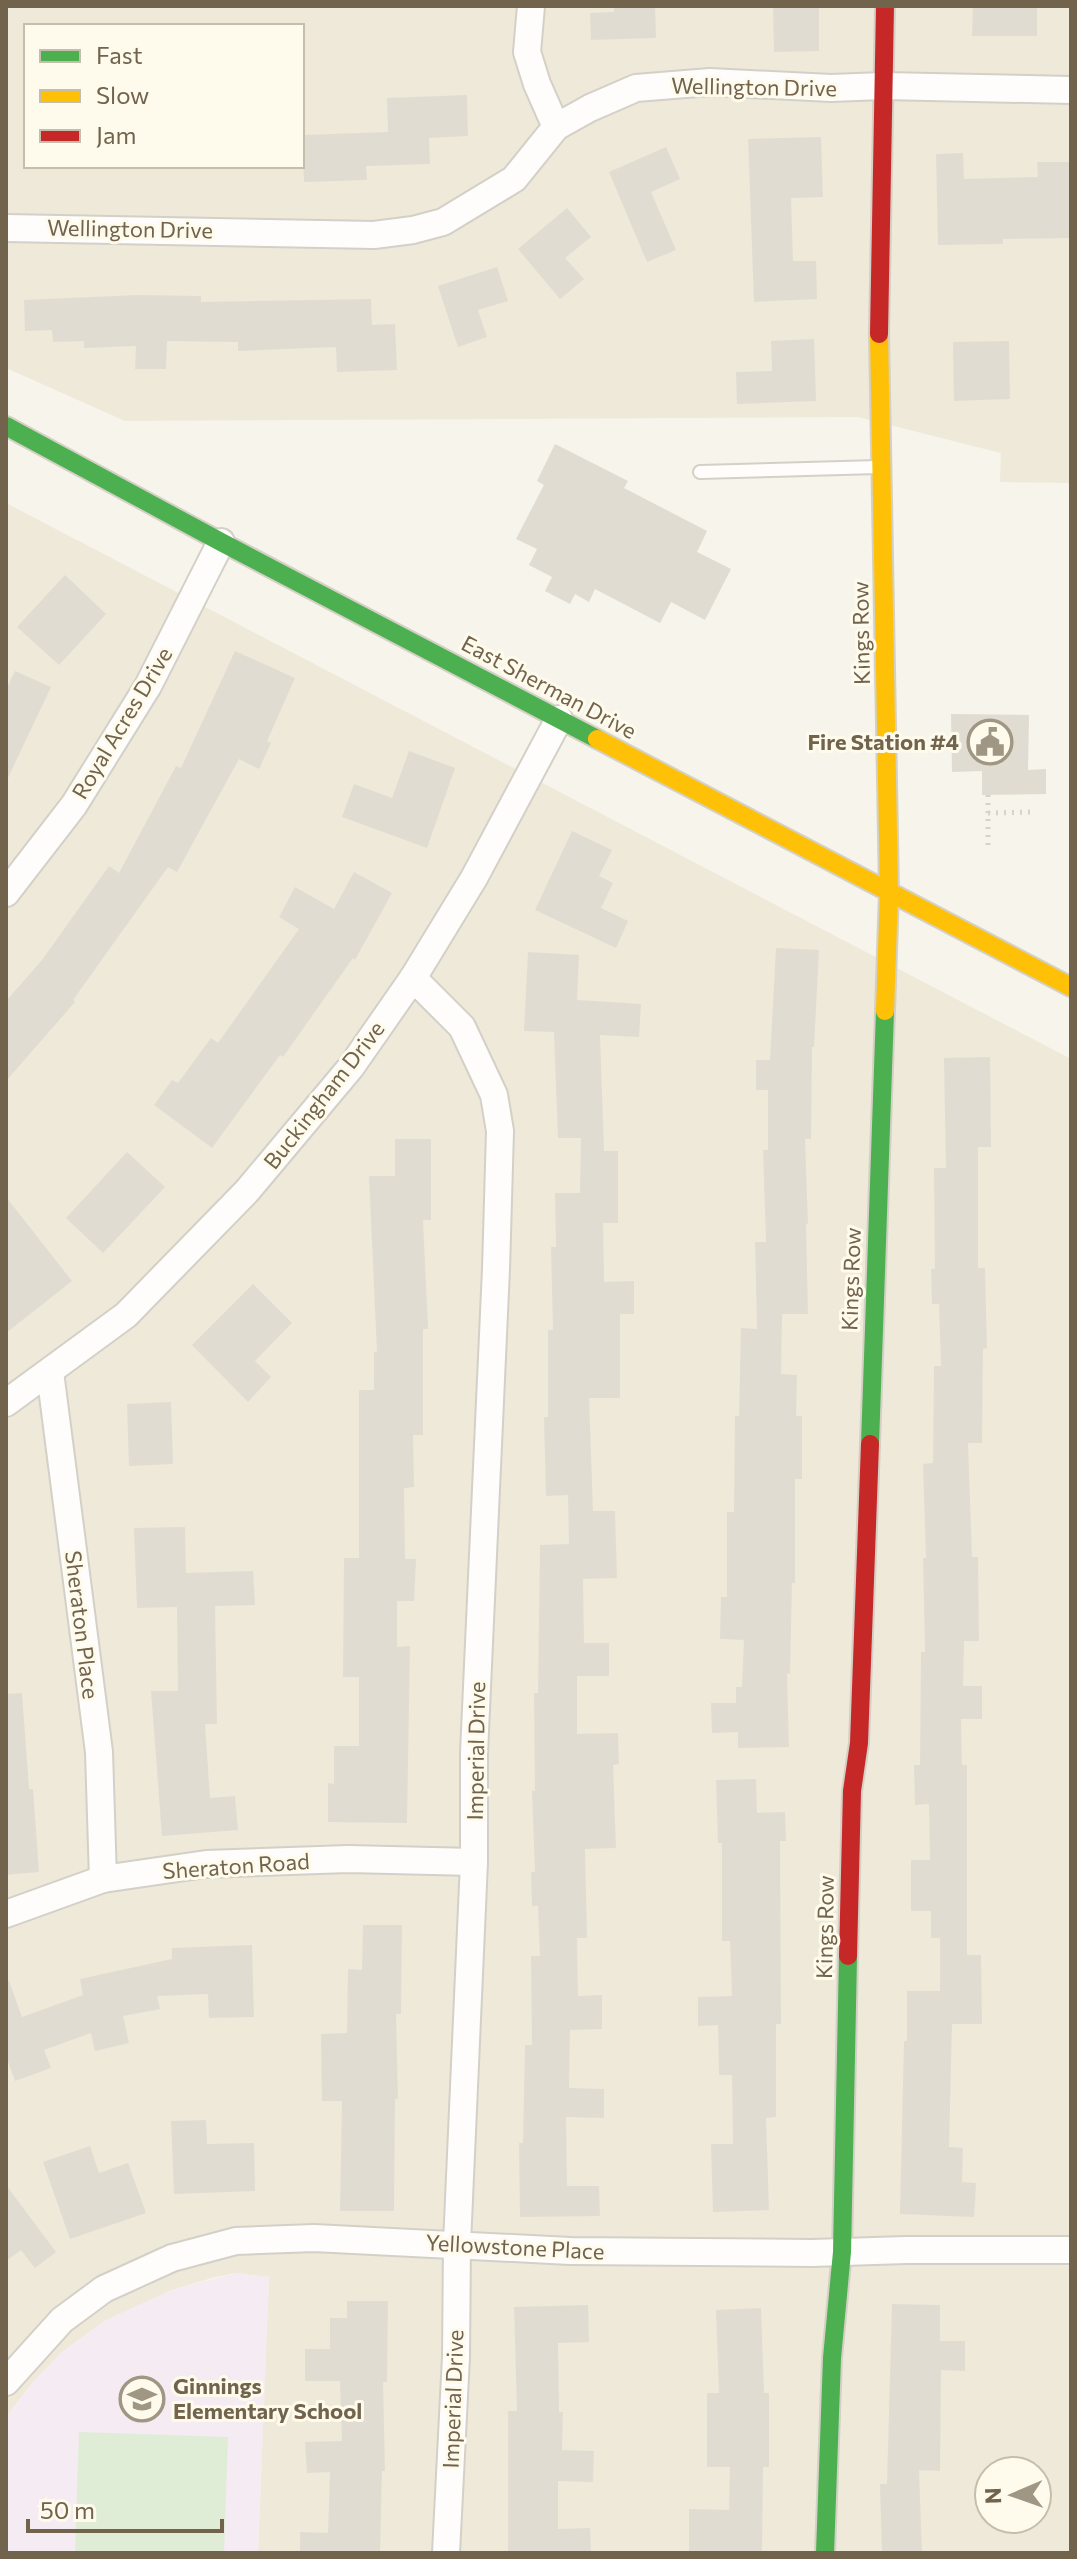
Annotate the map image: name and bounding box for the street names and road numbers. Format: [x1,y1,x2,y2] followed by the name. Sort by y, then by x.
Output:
[671,72,837,101] street label: Wellington Drive
[47,214,213,243] street label: Wellington Drive
[846,581,875,685] street label: Kings Row
[457,629,641,744] street label: East Sherman Drive
[66,642,177,803] street label: Royal Acres Drive
[258,1015,390,1174] street label: Buckingham Drive
[835,1226,866,1331] street label: Kings Row
[60,1549,105,1701] street label: Sheraton Place
[461,1681,490,1821] street label: Imperial Drive
[162,1847,310,1884] street label: Sheraton Road
[810,1875,839,1979] street label: Kings Row
[425,2228,605,2265] street label: Yellowstone Place
[437,2329,468,2469] street label: Imperial Drive

